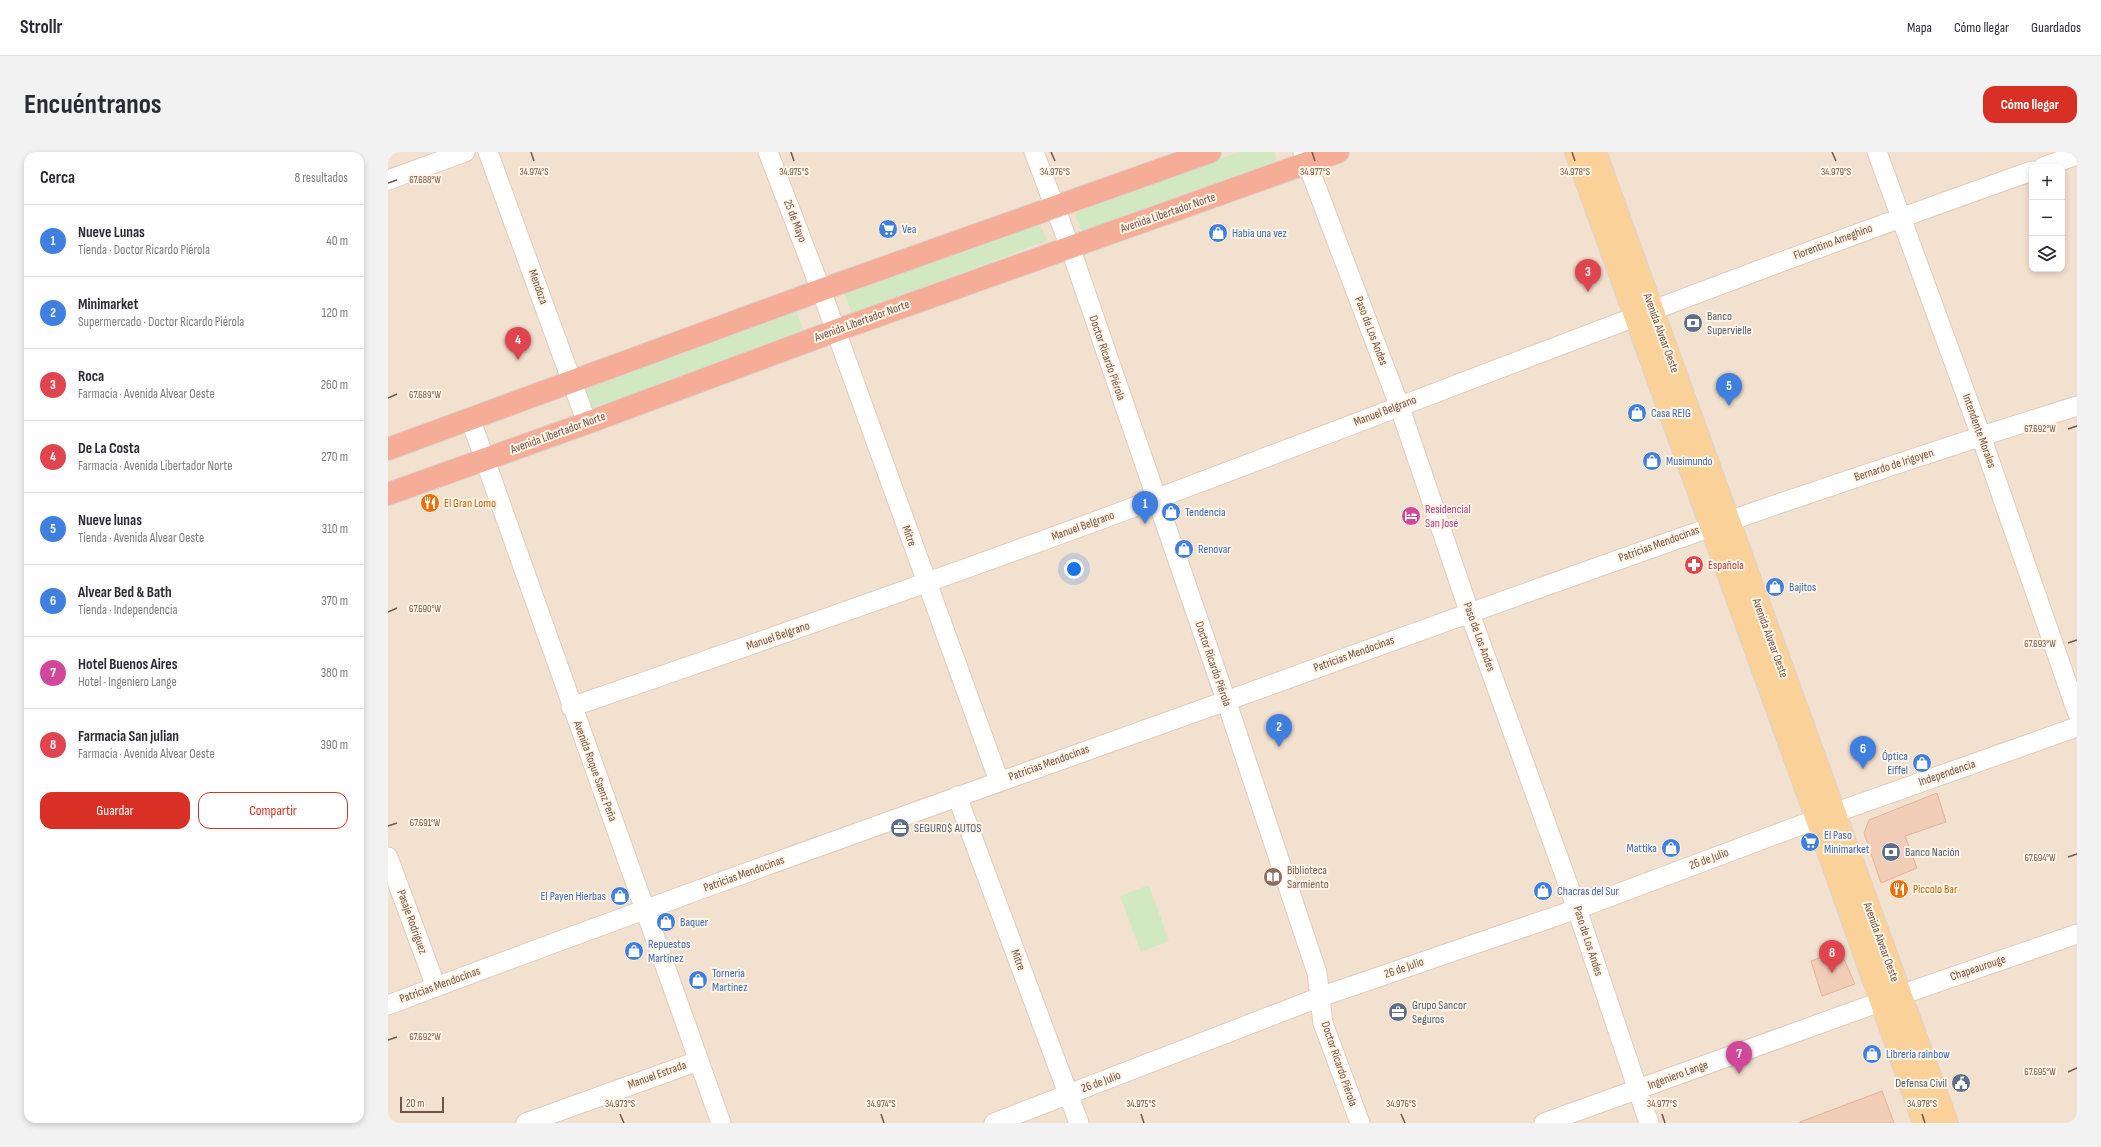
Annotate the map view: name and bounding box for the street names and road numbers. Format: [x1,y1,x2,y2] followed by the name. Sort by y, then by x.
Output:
[1117,190,1218,237] street label: Avenida Libertador Norte
[780,197,810,245] street label: 25 de Mayo
[1791,221,1875,263] street label: Florentino Ameghino
[525,268,551,307] street label: Mendoza
[1639,290,1682,375] street label: Avenida Alvear Oeste
[1351,294,1391,368] street label: Paso de Los Andes
[812,297,912,345] street label: Avenida Libertador Norte
[1085,314,1129,403] street label: Doctor Ricardo Piérola
[1351,392,1419,430] street label: Manuel Belgrano
[1959,392,1999,470] street label: Intendente Morales
[508,409,608,457] street label: Avenida Libertador Norte
[1852,445,1936,485] street label: Bernardo de Irigoyen
[1049,508,1117,544] street label: Manuel Belgrano
[1617,522,1701,566] street label: Patricias Mendocinas
[898,524,920,549] street label: Mitre
[1748,595,1791,680] street label: Avenida Alvear Oeste
[1460,600,1498,674] street label: Paso de Los Andes
[744,618,812,654] street label: Manuel Belgrano
[1191,620,1235,709] street label: Doctor Ricardo Piérola
[1312,632,1396,676] street label: Patricias Mendocinas
[569,718,620,824] street label: Avenida Roque Saenz Peña
[1007,741,1091,785] street label: Patricias Mendocinas
[1917,756,1978,790] street label: Independencia
[1687,845,1731,873] street label: 26 de Julio
[702,852,786,896] street label: Patricias Mendocinas
[393,888,431,957] street label: Pasaje Rodriguez
[1859,899,1902,984] street label: Avenida Alvear Oeste
[1570,904,1606,978] street label: Paso de Los Andes
[1007,948,1029,973] street label: Mitre
[1948,951,2008,985] street label: Chapeaurouge
[1382,954,1426,982] street label: 26 de Julio
[398,963,482,1007] street label: Patricias Mendocinas
[1317,1020,1361,1109] street label: Doctor Ricardo Piérola
[626,1057,689,1093] street label: Manuel Estrada
[1646,1057,1710,1093] street label: Ingeniero Lange
[1079,1068,1123,1096] street label: 26 de Julio

